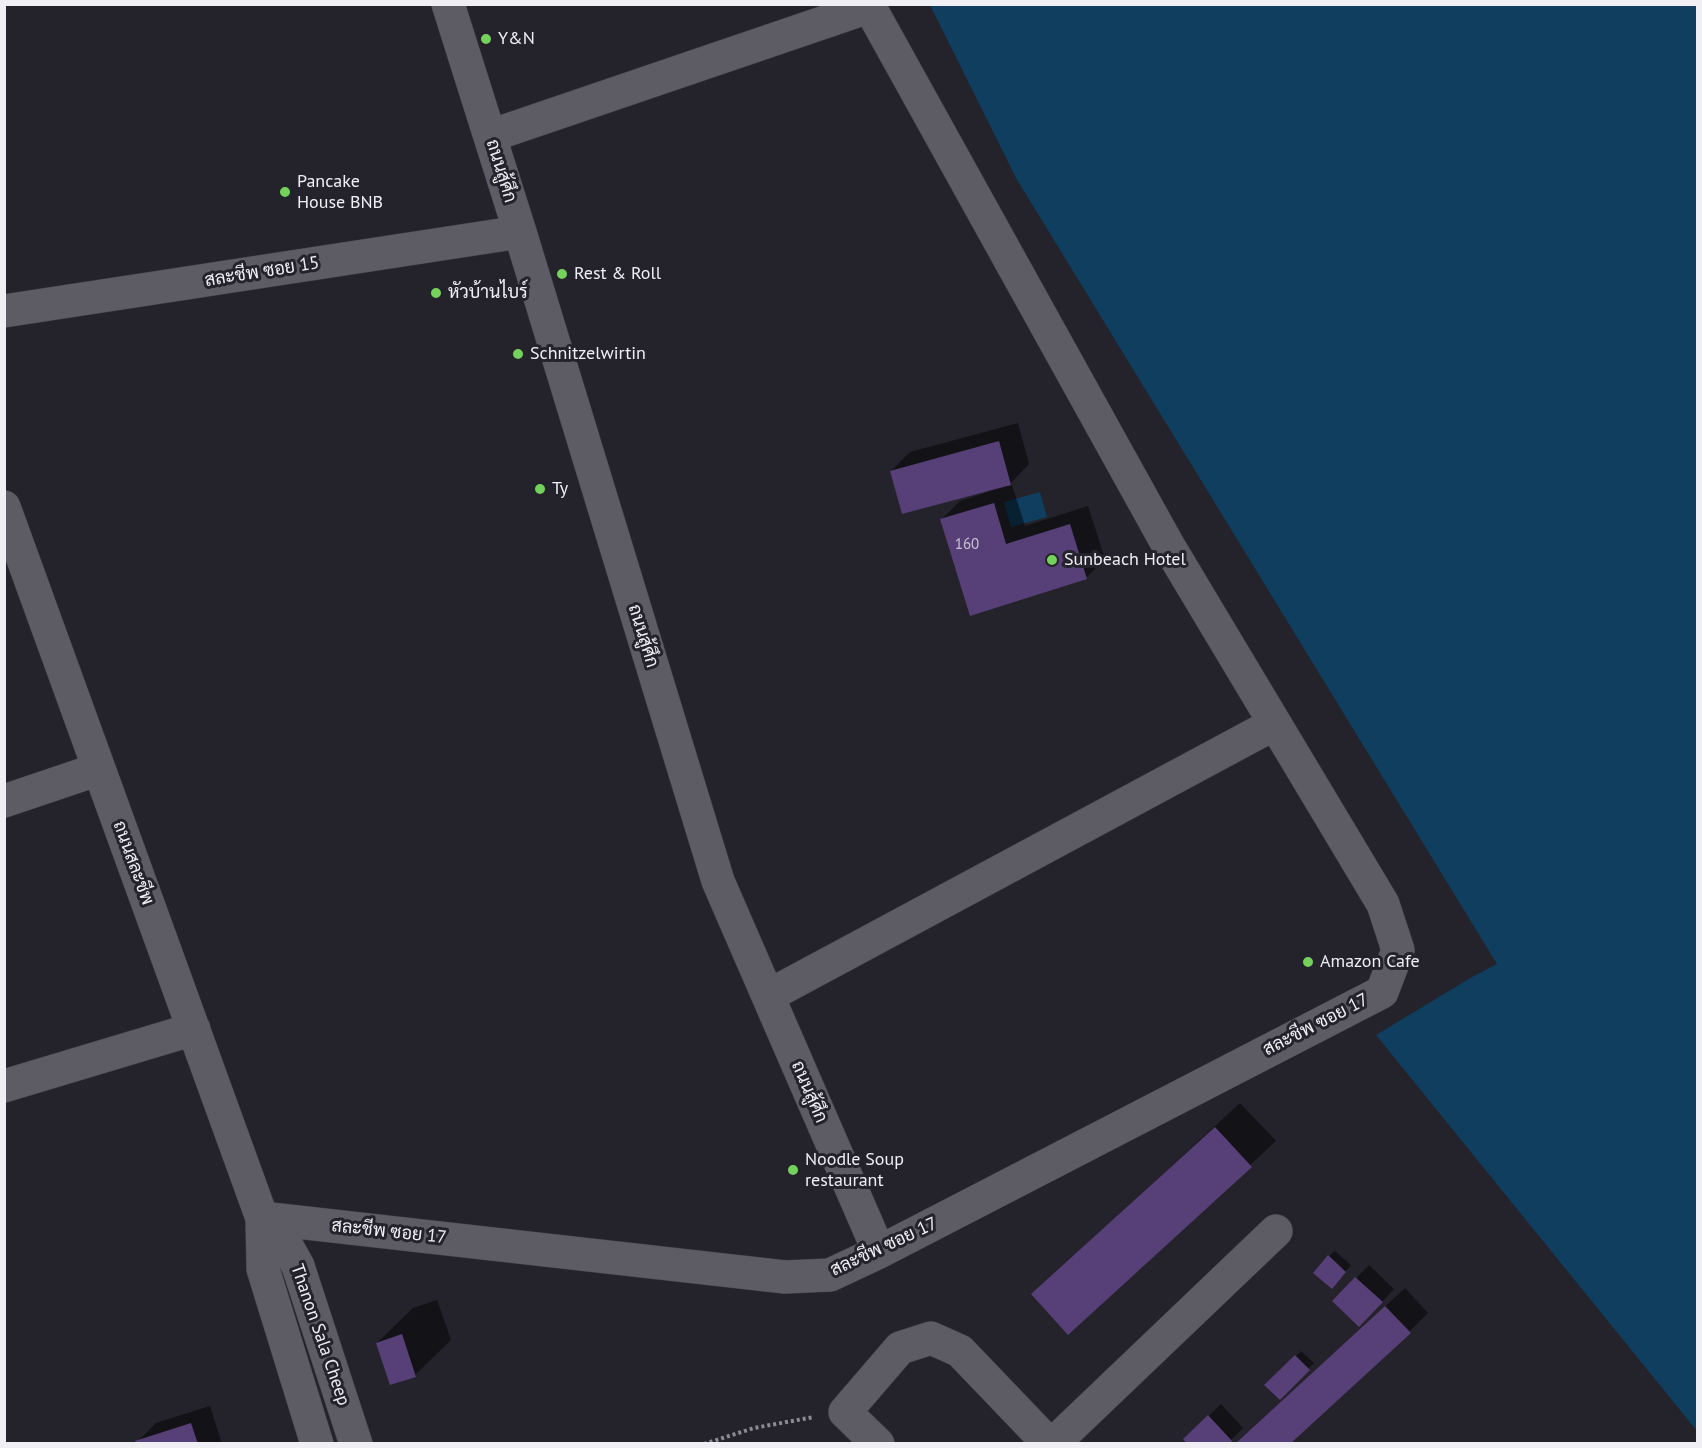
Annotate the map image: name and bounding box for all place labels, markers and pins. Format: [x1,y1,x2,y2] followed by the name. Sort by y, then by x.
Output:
[498,28,535,50] place label: Y&N
[479,32,493,46] marker: Y&N
[297,171,383,213] place label: Pancake House BNB
[278,185,292,199] marker: Pancake House BNB
[574,263,661,285] place label: Rest & Roll
[555,267,569,281] marker: Rest & Roll
[448,282,528,304] place label: หัวบ้านไบร์
[429,286,443,300] marker: หัวบ้านไบร์
[530,343,646,365] place label: Schnitzelwirtin
[511,347,525,361] marker: Schnitzelwirtin
[552,478,568,500] place label: Ty
[533,482,547,496] marker: Ty
[1064,549,1186,571] place label: Sunbeach Hotel
[1045,553,1059,567] marker: Sunbeach Hotel
[1320,951,1420,973] place label: Amazon Cafe
[1301,955,1315,969] marker: Amazon Cafe
[805,1149,904,1192] place label: Noodle Soup restaurant
[786,1163,800,1177] marker: Noodle Soup restaurant

